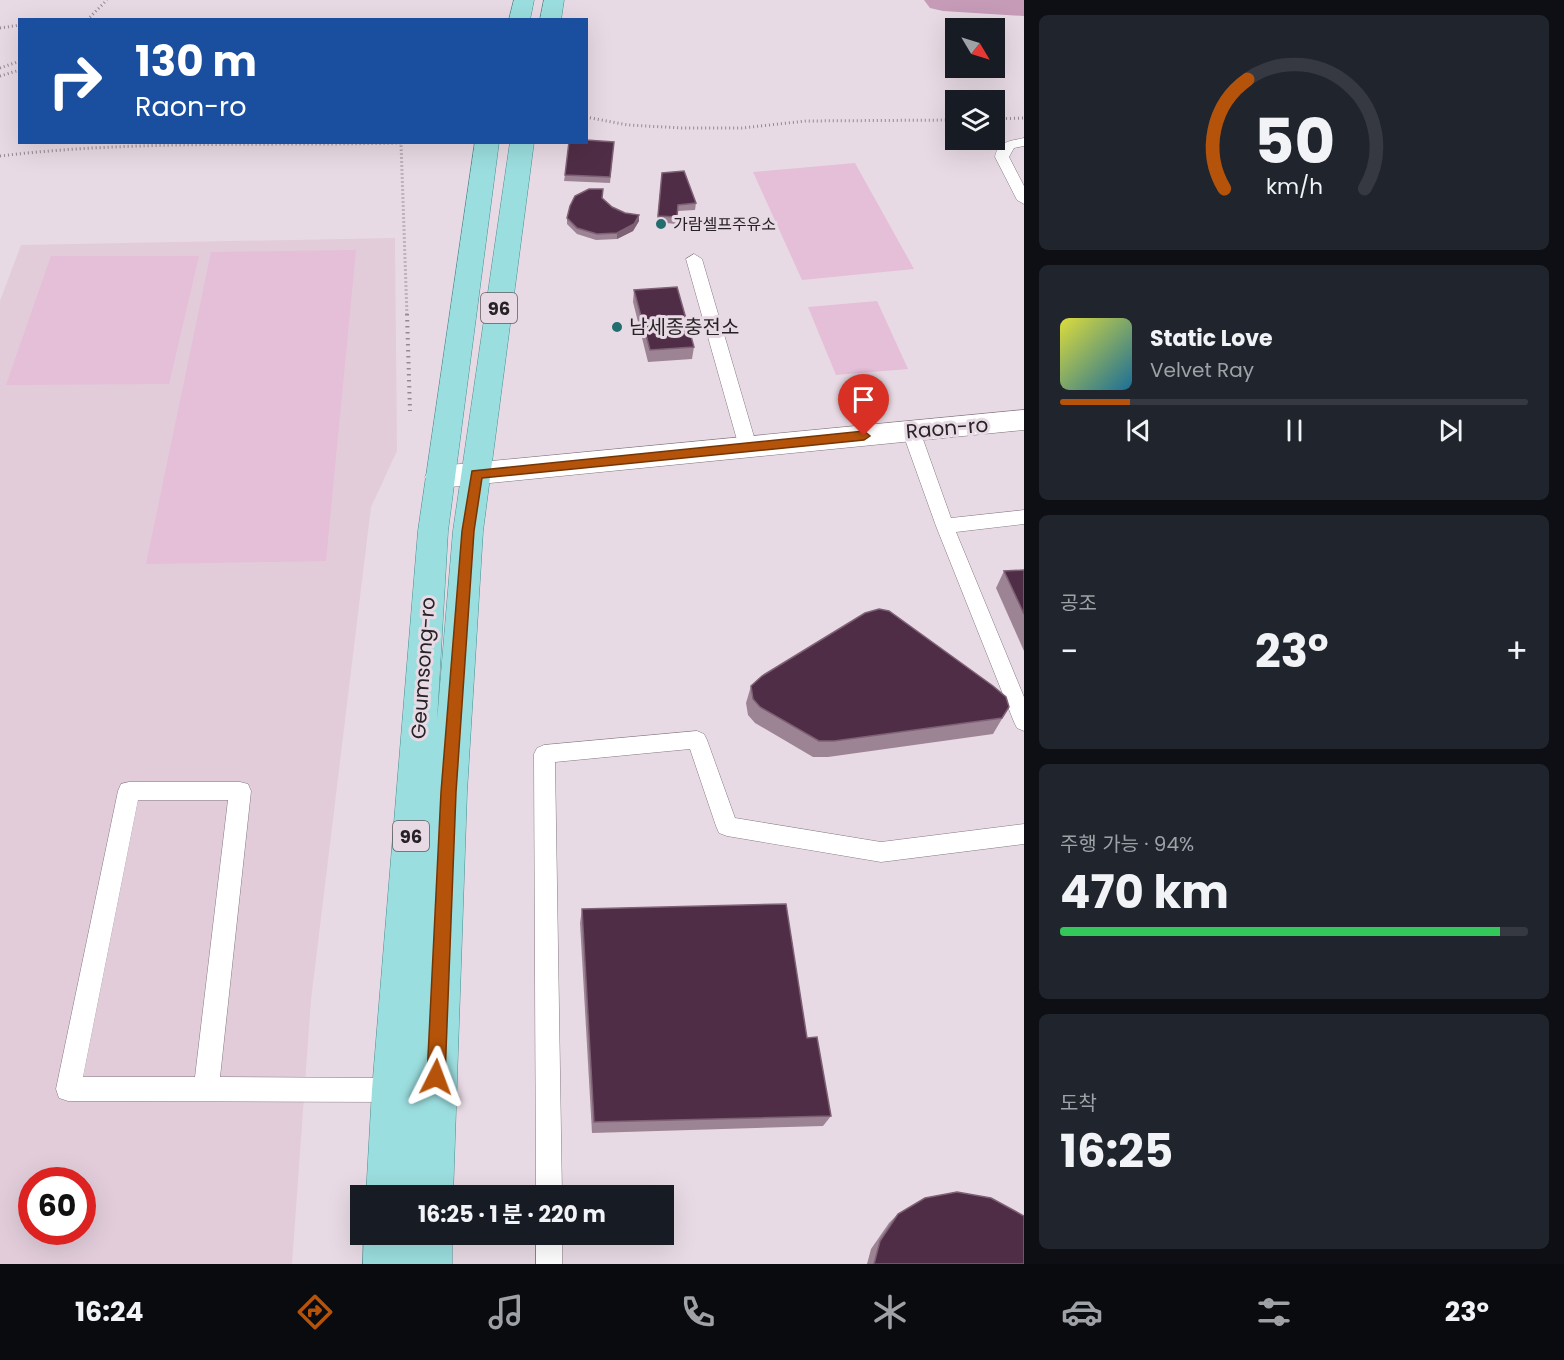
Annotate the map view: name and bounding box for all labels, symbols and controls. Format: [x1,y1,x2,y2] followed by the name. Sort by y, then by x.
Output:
[945,18,1005,78] north arrow
[945,18,1005,150] map controls
[135,32,257,91] text: 130 m
[36,42,114,120] icon: right
[135,88,246,125] text: Raon-ro
[945,90,1005,150] button: layers
[1253,98,1335,186] text: 50
[1265,172,1323,203] text: km/h
[673,213,776,236] place label: 가람셀프주유소
[654,217,668,231] marker: 가람셀프주유소
[481,293,517,323] road number: 96
[629,313,739,341] place label: 남세종충전소
[610,320,624,334] marker: 남세종충전소
[1150,323,1273,354] text: Static Love
[1150,356,1254,384] text: Velvet Ray
[838,374,889,436] pin
[847,383,880,416] icon: arrive
[905,410,989,446] street label: Raon-ro
[1122,414,1155,447] icon: previous
[1278,414,1311,447] icon: pause
[1434,414,1467,447] icon: next
[1060,589,1097,617] text: 공조
[404,596,442,740] street label: Geumsong-ro
[1255,620,1329,683] text: 23°
[1060,628,1078,675] text: −
[1505,628,1528,675] text: +
[393,821,429,851] road number: 96
[1060,830,1194,858] text: 주행 가능 · 94%
[1060,861,1229,924] text: 470 km
[404,1045,468,1109] position arrow
[1060,1089,1097,1117] text: 도착
[1060,1120,1173,1183] text: 16:25
[18,1167,96,1245] speed limit sign: 60
[418,1199,606,1230] text: 16:25 · 1 분 · 220 m
[294,1291,336,1333] icon: directions
[485,1291,527,1333] icon: music
[677,1291,719,1333] icon: phone
[869,1291,911,1333] icon: climate
[1061,1291,1103,1333] icon: car
[1253,1291,1295,1333] icon: filters
[75,1293,144,1330] text: 16:24
[1445,1293,1489,1330] text: 23°

